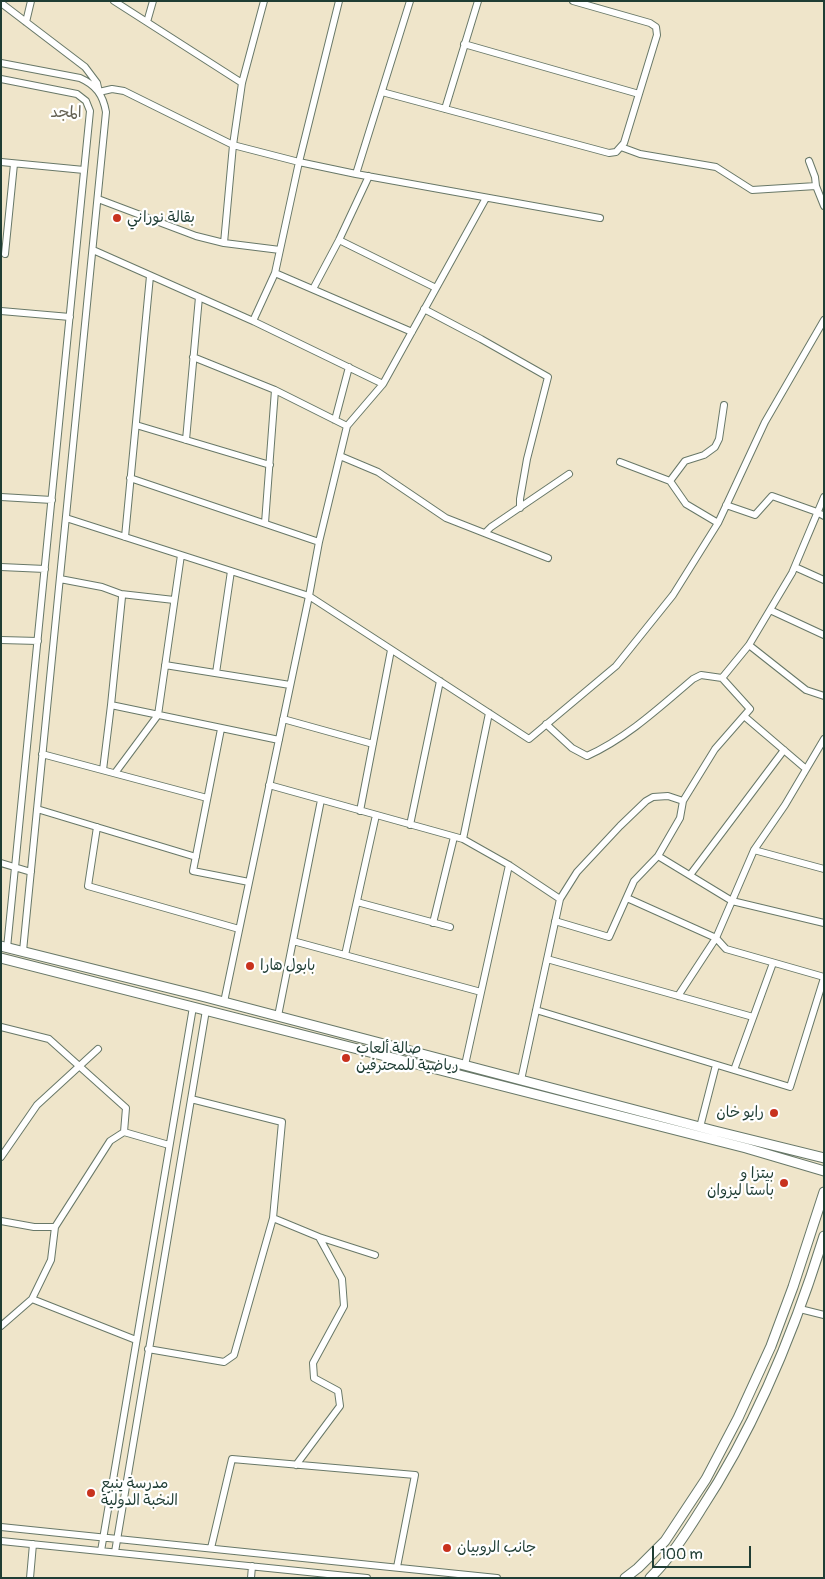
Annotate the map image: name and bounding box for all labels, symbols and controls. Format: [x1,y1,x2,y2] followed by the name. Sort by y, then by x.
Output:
[50,103,82,123] district label: المجد
[127,209,195,227] place label: بقالة نوراني
[111,212,123,224] marker: بقالة نوراني
[260,957,315,975] place label: بابول هارا
[244,960,256,972] marker: بابول هارا
[356,1040,458,1075] place label: صالة ألعاب رياضية للمحترفين
[340,1052,352,1064] marker: صالة ألعاب رياضية للمحترفين
[716,1104,764,1122] place label: رايو خان
[768,1107,780,1119] marker: رايو خان
[707,1165,774,1200] place label: بيتزا و باستا ليزوان
[778,1177,790,1189] marker: بيتزا و باستا ليزوان
[101,1475,178,1510] place label: مدرسة ينبع النخبة الدولية
[85,1487,97,1499] marker: مدرسة ينبع النخبة الدولية
[655,1536,754,1568] scale bar
[457,1539,536,1557] place label: جانب الروبيان
[441,1542,453,1554] marker: جانب الروبيان
[660,1545,703,1564] text: 100 m

